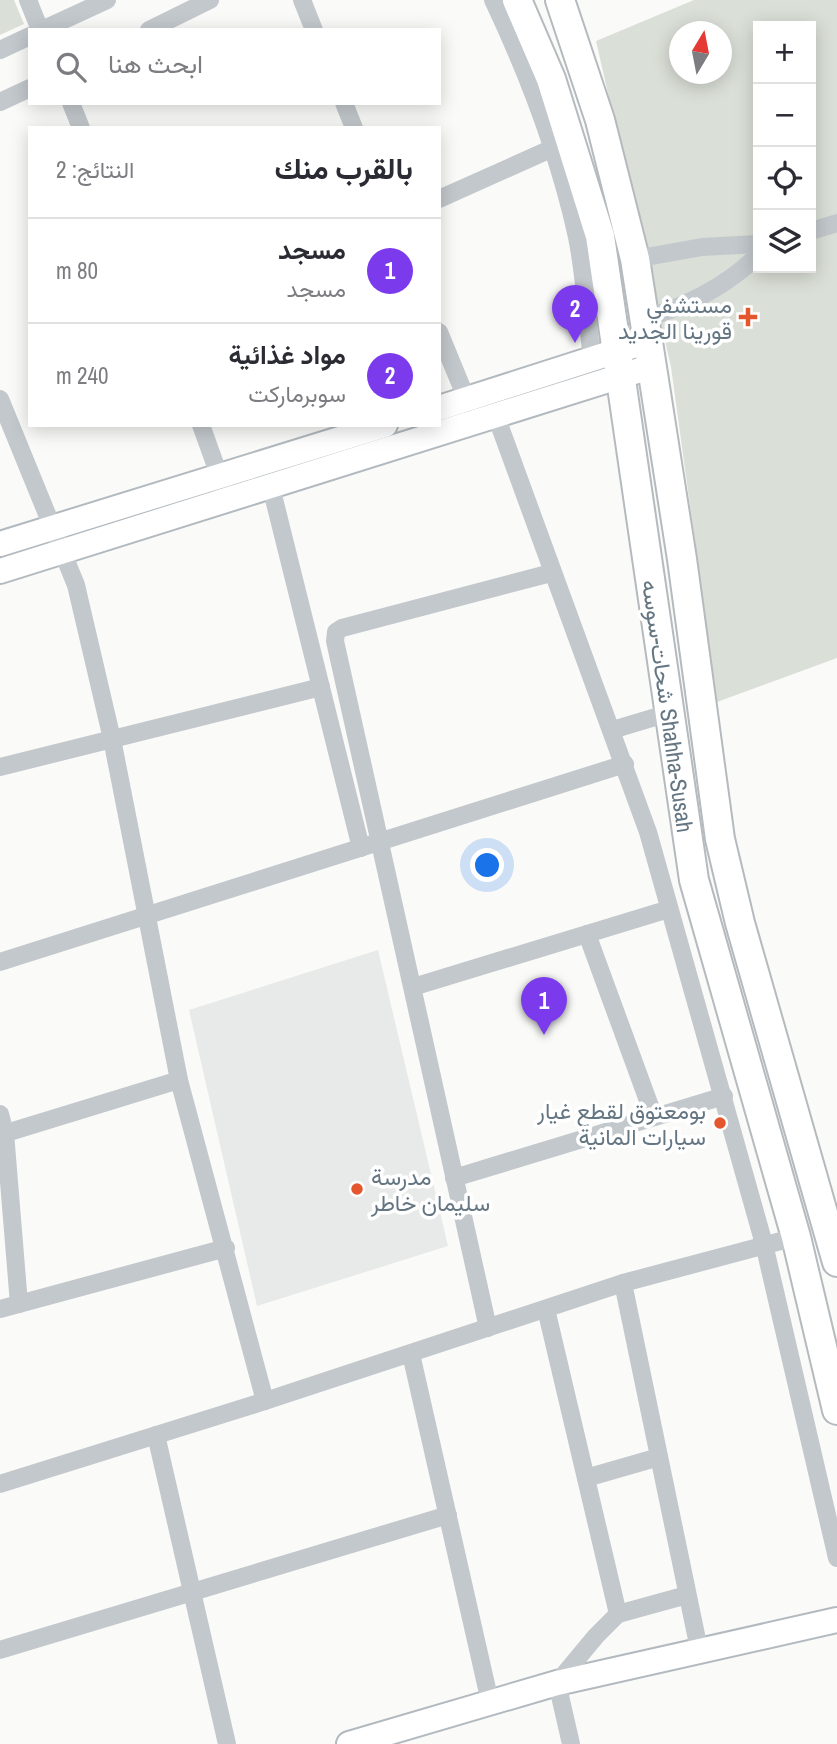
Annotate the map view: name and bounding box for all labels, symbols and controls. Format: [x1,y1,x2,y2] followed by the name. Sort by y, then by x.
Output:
[669,21,732,84] north arrow
[753,21,816,273] map controls
[753,21,816,84] button: +
[28,28,441,105] search box
[108,46,203,81] text: ابحث هنا
[52,48,90,86] icon: search
[753,84,816,147] button: −
[753,147,816,210] button: locate
[274,148,413,188] text: بالقرب منك
[56,154,134,185] text: النتائج: 2
[753,210,816,273] button: layers
[278,232,346,267] text: مسجد
[56,255,98,286] text: 80 m
[385,255,395,286] text: 1
[286,273,346,304] text: مسجد
[552,285,598,343] pin: 2
[618,289,732,346] place label: مستشفي قورينا الجديد
[738,307,758,327] marker: مستشفي قورينا الجديد
[228,337,346,372] text: مواد غذائية
[56,360,108,391] text: 240 m
[385,360,395,391] text: 2
[248,378,346,409] text: سوبرماركت
[635,578,701,834] street label: شحات-سوسه Shahha-Susah
[470,848,504,882] your location
[521,977,567,1035] pin: 1
[536,1095,706,1152] place label: بومعتوق لقطع غيار سيارات المانية
[712,1115,728,1131] marker: بومعتوق لقطع غيار سيارات المانية
[370,1161,490,1218] place label: مدرسة سليمان خاطر
[349,1181,365,1197] marker: مدرسة سليمان خاطر

